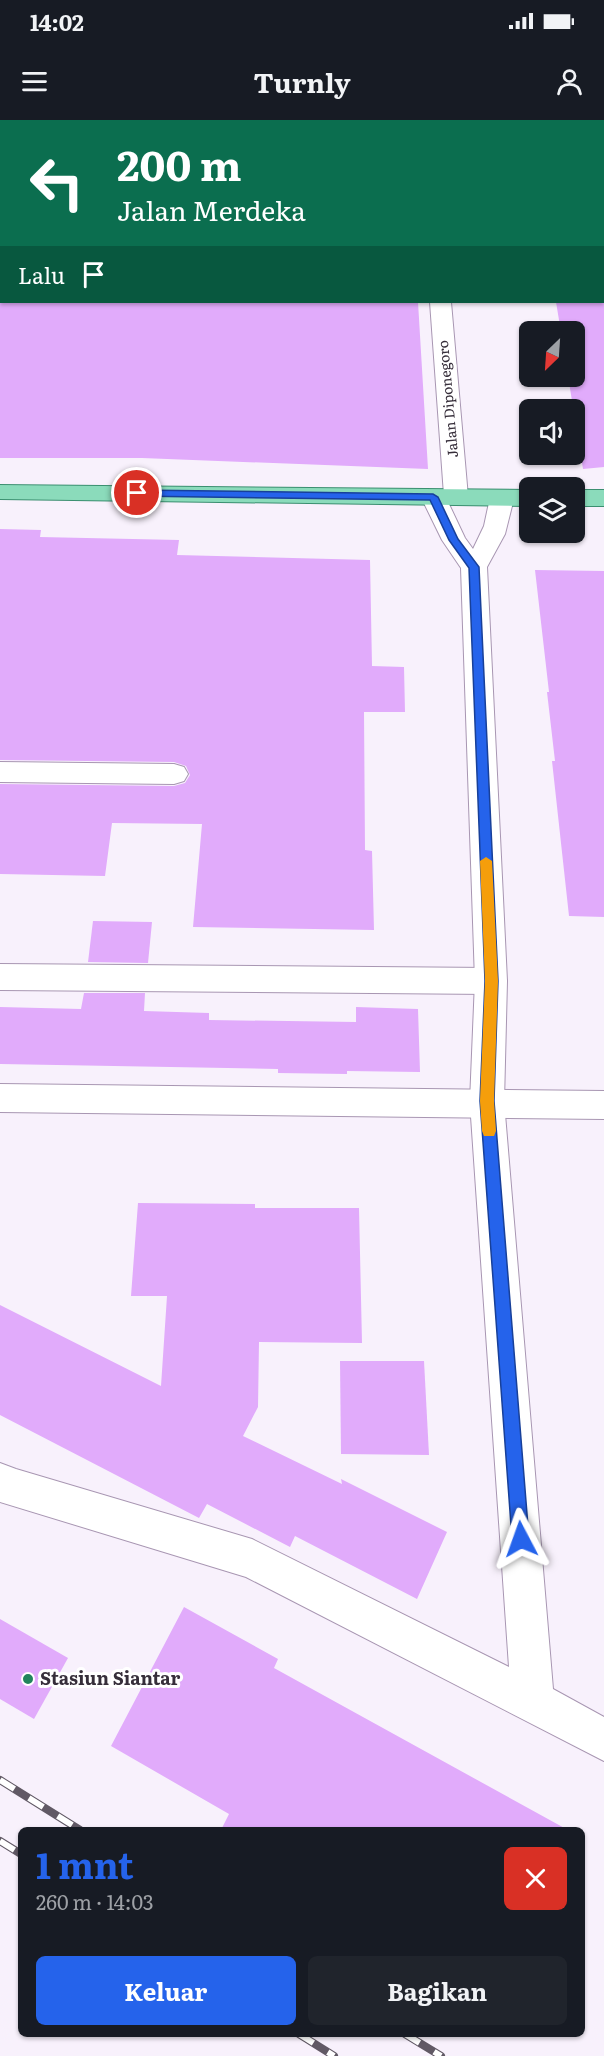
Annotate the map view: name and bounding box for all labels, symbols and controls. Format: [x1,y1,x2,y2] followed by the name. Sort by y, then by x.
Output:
[30,5,84,38] text: 14:02
[253,61,351,101] text: Turnly
[18,65,51,98] icon: menu
[553,65,586,98] icon: person
[117,132,242,194] text: 200 m
[18,144,96,222] icon: left
[117,189,306,229] text: Jalan Merdeka
[18,258,65,291] text: Lalu
[77,258,110,291] icon: arrive
[519,321,585,387] north arrow
[519,321,585,543] map controls
[432,340,462,459] street label: Jalan Diponegoro
[519,399,585,465] button: sound
[111,467,162,518] pin
[120,476,153,509] icon: arrive
[519,477,585,543] button: layers
[489,1507,553,1571] position arrow
[40,1664,180,1691] place label: Stasiun Siantar
[21,1672,35,1686] marker: Stasiun Siantar
[36,1837,134,1890] text: 1 mnt
[504,1847,567,1910] button: close
[36,1886,154,1916] text: 260 m · 14:03
[36,1956,296,2025] button: Keluar
[308,1956,567,2025] button: Bagikan

